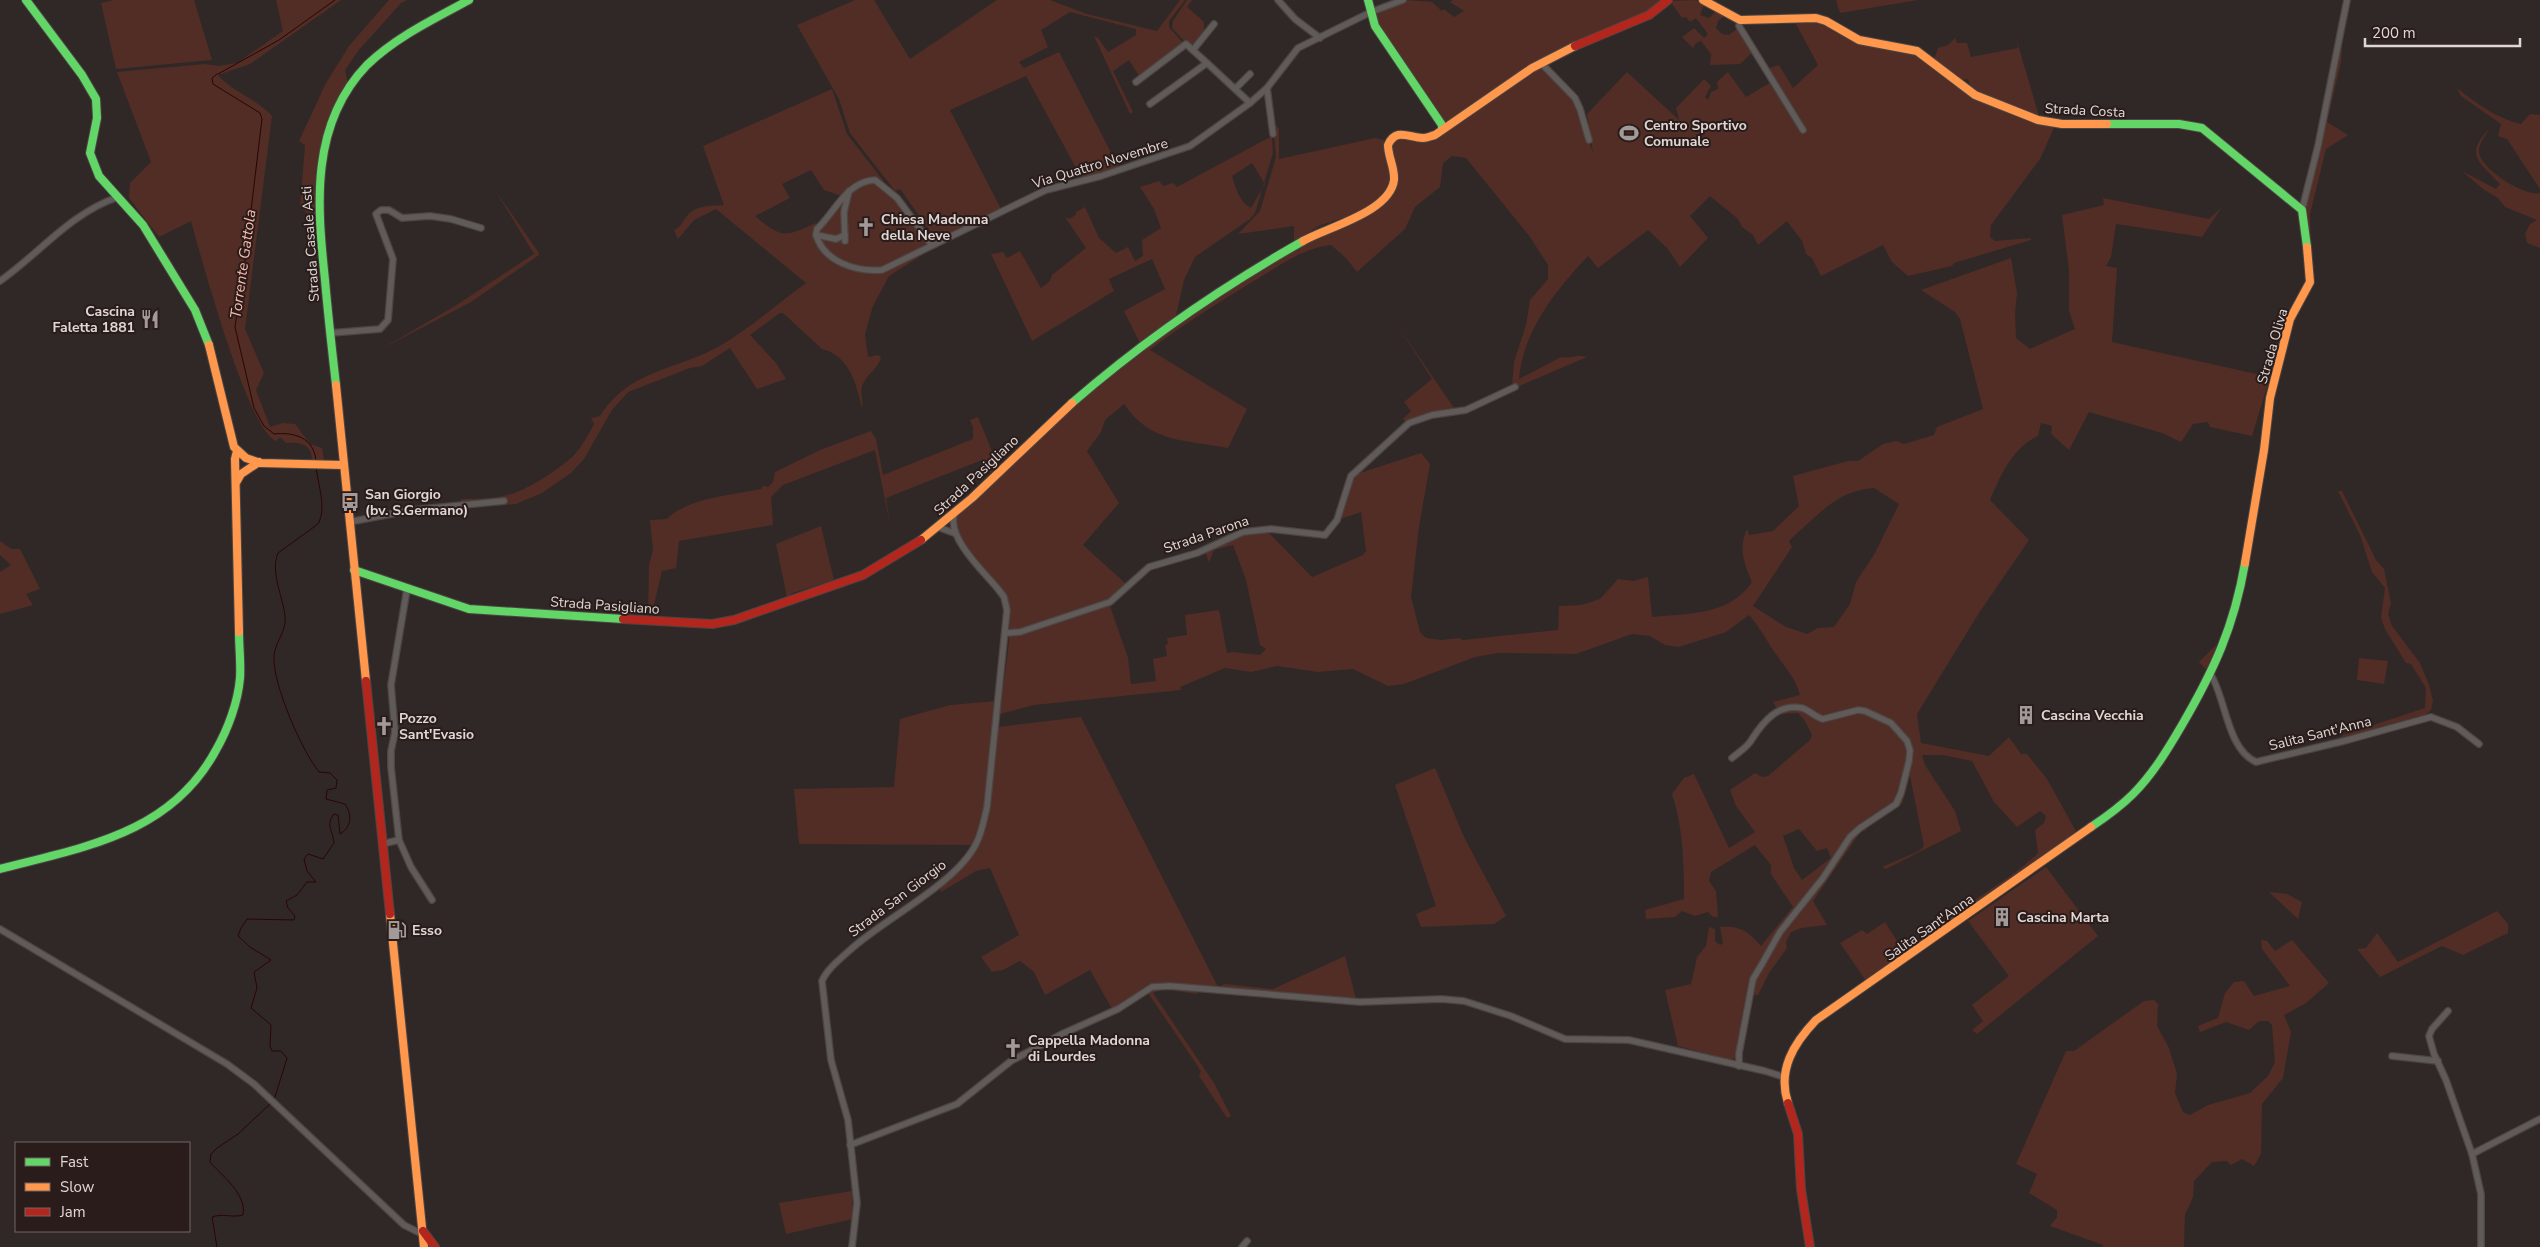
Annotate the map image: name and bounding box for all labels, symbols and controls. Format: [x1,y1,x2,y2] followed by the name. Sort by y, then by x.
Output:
[2365,15,2520,47] scale bar
[2372,23,2416,43] text: 200 m
[2044,99,2126,122] street label: Strada Costa
[1644,116,1747,151] place label: Centro Sportivo Comunale
[1618,122,1640,144] sports icon: Centro Sportivo Comunale
[1029,134,1170,193] street label: Via Quattro Novembre
[297,186,324,302] street label: Strada Casale Asti
[225,208,261,320] water label: Torrente Gattola
[881,210,988,245] place label: Chiesa Madonna della Neve
[855,216,877,238] church icon: Chiesa Madonna della Neve
[52,302,135,337] place label: Cascina Faletta 1881
[2253,306,2292,386] street label: Strada Oliva
[139,308,161,330] restaurant icon: Cascina Faletta 1881
[930,431,1023,520] street label: Strada Pasigliano
[365,485,468,520] place label: San Giorgio (bv. S.Germano)
[339,491,361,513] bus stop icon: San Giorgio (bv. S.Germano)
[1161,511,1251,558] street label: Strada Parona
[550,592,661,619] street label: Strada Pasigliano
[2015,704,2037,726] building icon: Cascina Vecchia
[2041,706,2144,725] place label: Cascina Vecchia
[399,709,474,744] place label: Pozzo Sant'Evasio
[2267,712,2373,755] street label: Salita Sant'Anna
[373,715,395,737] church icon: Pozzo Sant'Evasio
[844,855,950,941] street label: Strada San Giorgio
[1881,890,1978,965] street label: Salita Sant'Anna
[1991,906,2013,928] building icon: Cascina Marta
[2017,908,2109,927] place label: Cascina Marta
[386,919,408,941] fuel station icon: Esso
[412,921,442,940] place label: Esso
[1028,1031,1150,1066] place label: Cappella Madonna di Lourdes
[1002,1037,1024,1059] church icon: Cappella Madonna di Lourdes
[15,1142,190,1232] legend
[60,1152,89,1172] text: Fast
[60,1177,95,1197] text: Slow
[59,1202,86,1222] text: Jam

